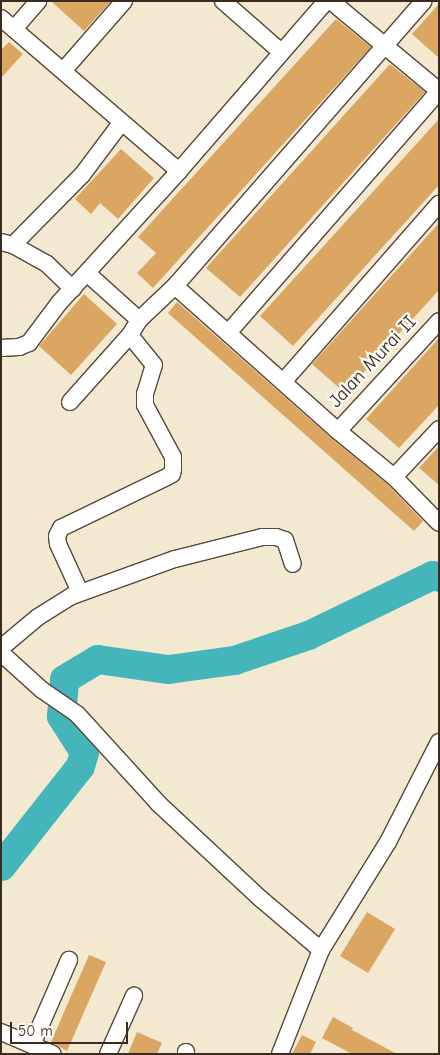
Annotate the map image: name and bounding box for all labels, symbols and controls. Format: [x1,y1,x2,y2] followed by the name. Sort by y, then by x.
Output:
[325,311,421,413] street label: Jalan Murai II
[12,1012,130,1044] scale bar
[18,1022,53,1040] text: 50 m

